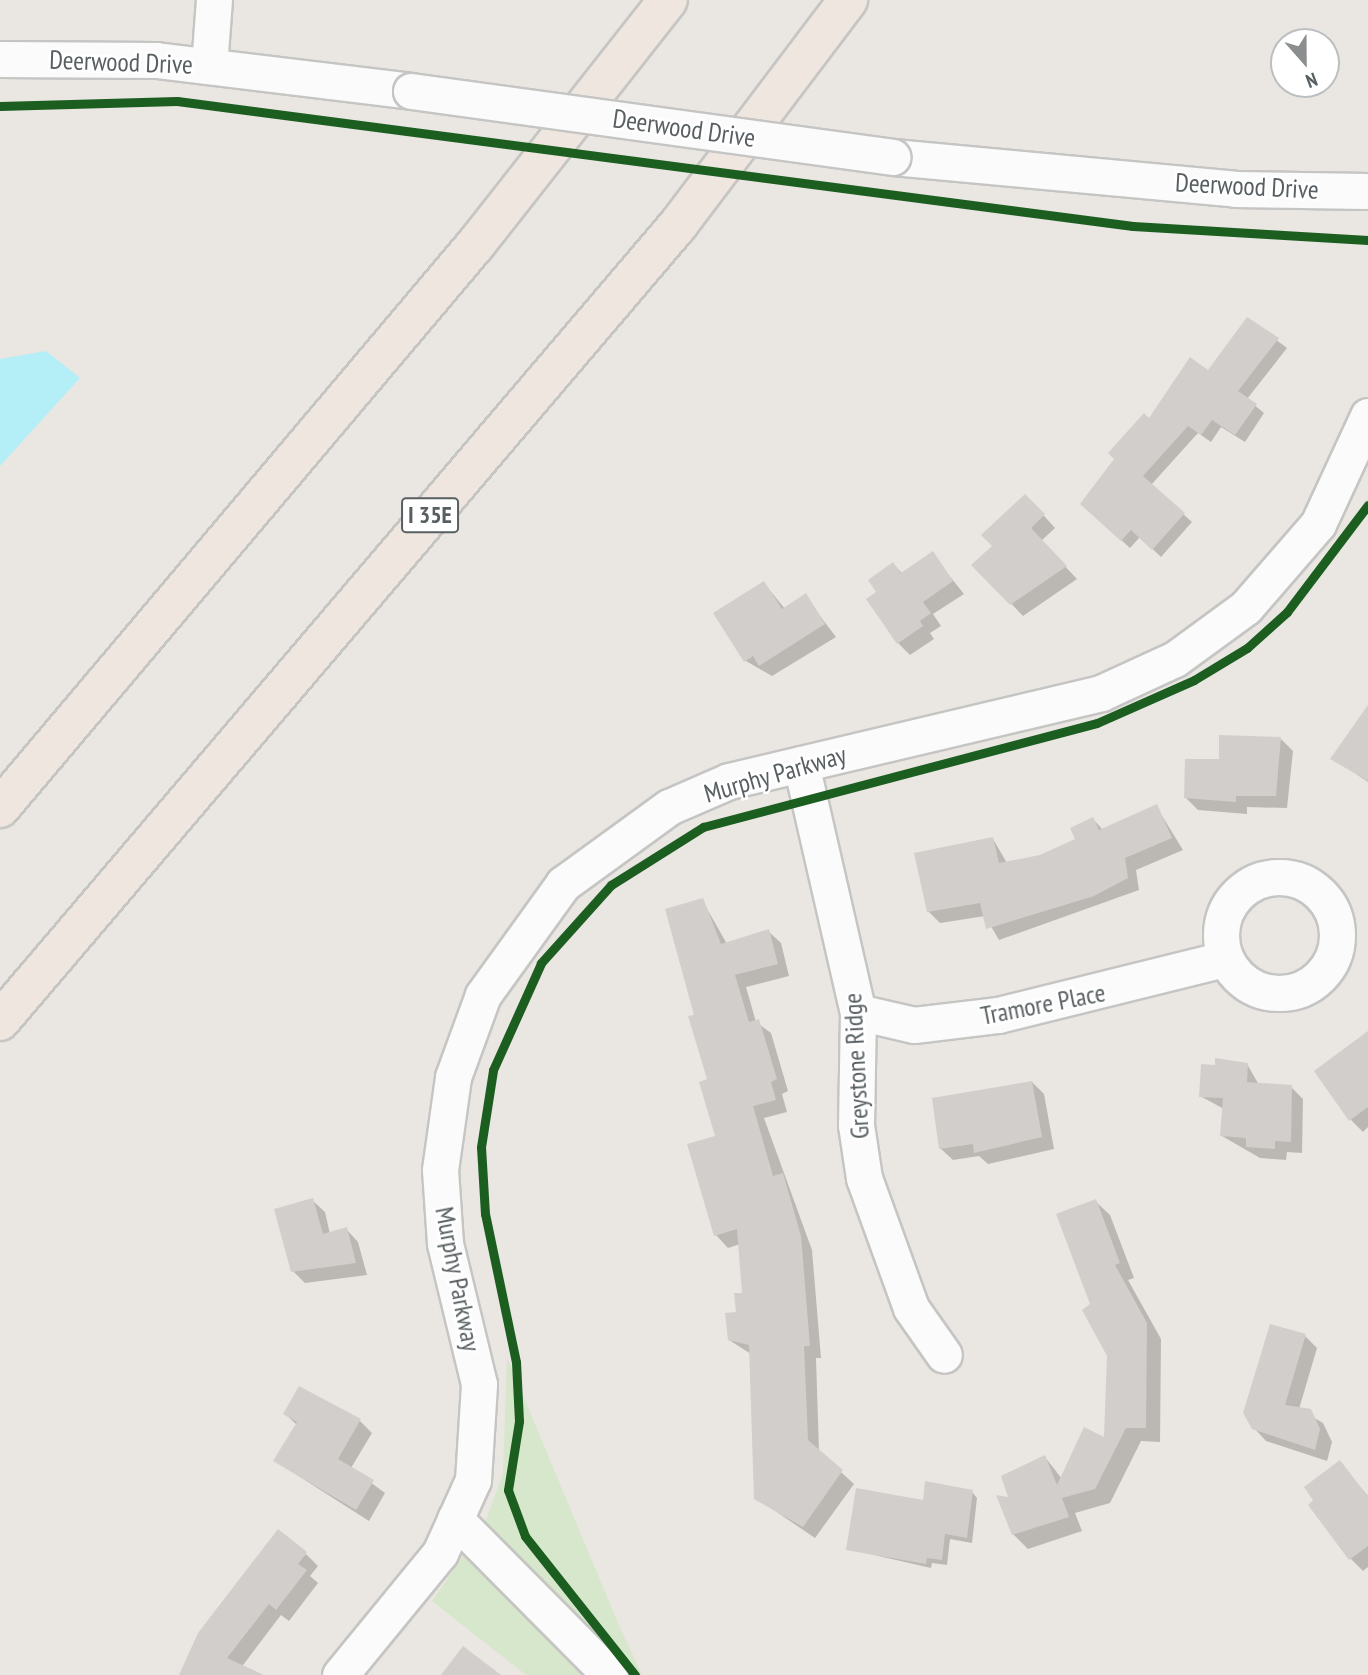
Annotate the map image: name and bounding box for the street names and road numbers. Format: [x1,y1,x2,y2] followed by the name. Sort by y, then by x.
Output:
[49,44,193,80] street label: Deerwood Drive
[611,103,757,153] street label: Deerwood Drive
[1174,167,1320,205] street label: Deerwood Drive
[400,494,460,536] road number: I 35E
[700,739,850,809] street label: Murphy Parkway
[978,977,1108,1031] street label: Tramore Place
[837,992,875,1140] street label: Greystone Ridge
[429,1204,487,1354] street label: Murphy Parkway

